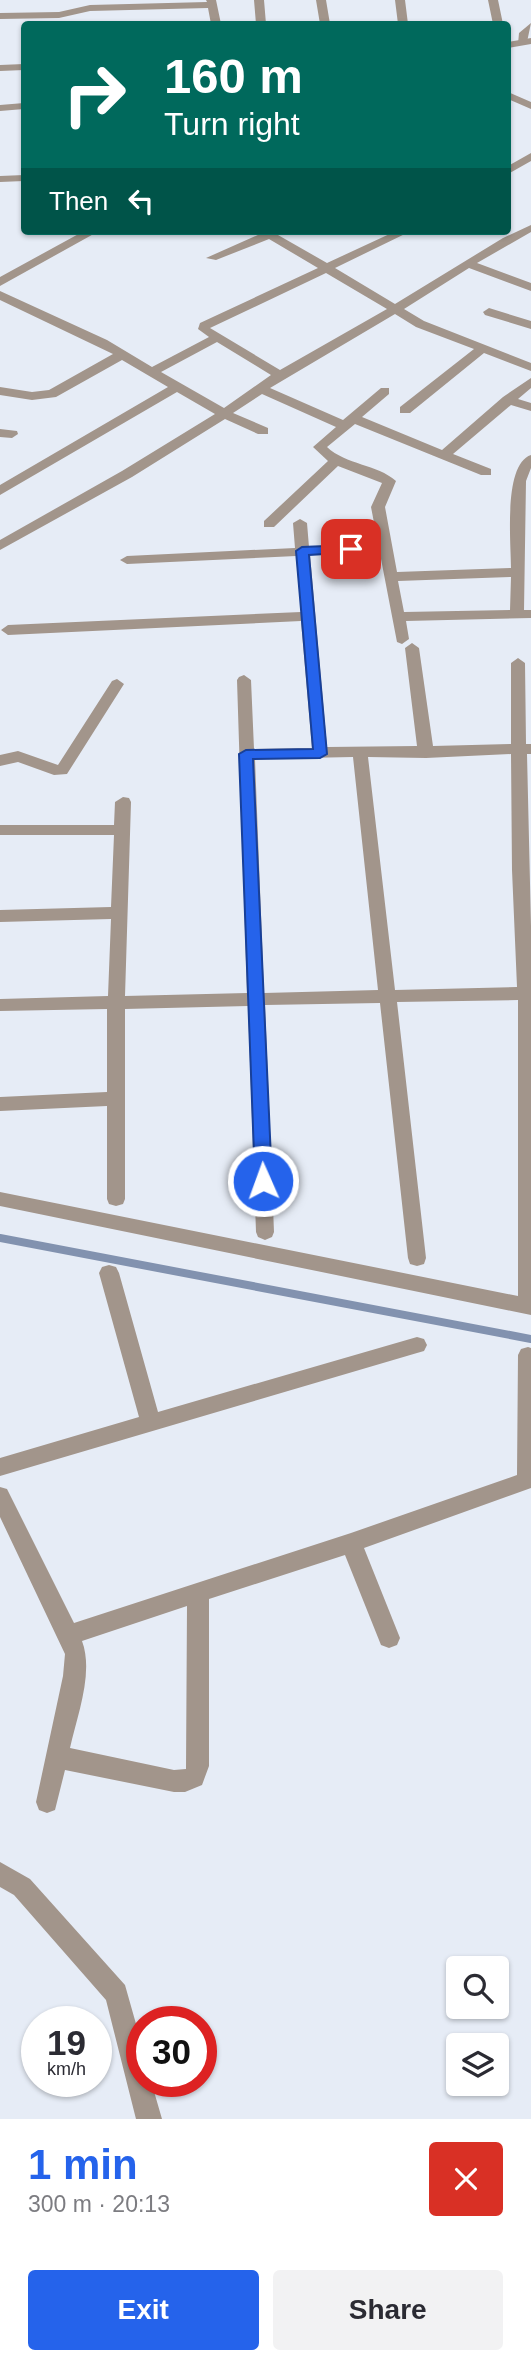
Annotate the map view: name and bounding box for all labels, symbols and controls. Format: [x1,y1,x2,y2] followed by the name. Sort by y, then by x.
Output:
[49,49,140,140] icon: right
[164,49,303,103] text: 160 m
[164,106,300,142] text: Turn right
[122,182,160,220] icon: left
[49,186,108,216] text: Then
[321,519,381,579] pin
[332,530,370,568] icon: arrive
[226,1144,300,1218] position arrow
[446,1956,509,2096] map controls
[446,1956,509,2019] button: search
[126,2006,217,2097] speed limit sign: 30
[47,2023,86,2062] text: 19
[446,2033,509,2096] button: layers
[47,2059,86,2079] text: km/h
[28,2141,138,2188] text: 1 min
[429,2142,503,2216] button: close
[28,2191,170,2217] text: 300 m · 20:13
[28,2270,259,2350] button: Exit
[273,2270,503,2350] button: Share

